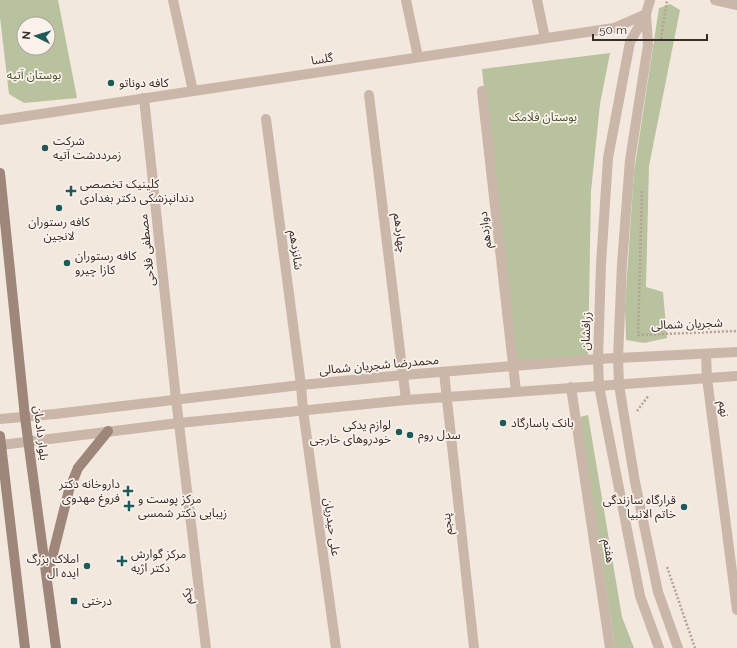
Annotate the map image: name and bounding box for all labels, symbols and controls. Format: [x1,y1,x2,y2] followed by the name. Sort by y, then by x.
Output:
[16,16,56,56] north arrow
[593,16,707,42] scale bar
[599,23,627,37] text: 50 m
[20,30,33,40] text: N
[310,50,335,68] street label: گلسا
[7,68,61,82] park label: بوستان آتیه
[119,76,170,90] place label: کافه دوناتو
[106,78,116,88] marker: کافه دوناتو
[509,110,577,124] park label: بوستان فلامک
[53,134,121,162] place label: شركت زمرددشت آتيه
[40,143,50,153] marker: شركت زمرددشت آتيه
[80,177,194,206] place label: کلینیک تخصصی دندانپزشکی دکتر بغدادی
[65,185,77,197] marker: کلینیک تخصصی دندانپزشکی دکتر بغدادی
[54,203,64,213] marker: کافه رستوران لانجین
[476,210,496,249] street label: دوازدهم
[389,212,409,254] street label: چهاردهم
[136,213,158,287] street label: مصطفی فلاحی
[28,215,91,243] place label: کافه رستوران لانجین
[284,229,306,271] street label: شانزدهم
[75,249,138,278] place label: کافه رستوران کازا چیرو
[62,258,72,268] marker: کافه رستوران کازا چیرو
[578,311,594,351] street label: زرافشان
[651,316,723,332] street label: شجریان شمالی
[318,353,440,377] street label: محمدرضا شجریان شمالی
[714,400,732,418] street label: نهم
[31,405,51,461] street label: بلوار دادمان
[511,416,574,431] place label: بانک پاسارگاد
[310,418,391,446] place label: لوازم یدکی خودروهای خارجی
[498,418,508,428] marker: بانک پاسارگاد
[394,427,404,437] marker: لوازم یدکی خودروهای خارجی
[418,428,461,444] place label: سدل روم
[405,430,415,440] marker: سدل روم
[58,477,120,507] place label: داروخانه دکتر فروغ مهدوی
[123,486,133,496] marker: داروخانه دکتر فروغ مهدوی
[138,492,227,520] place label: مرکز پوست و زیبایی دکتر شمسی
[603,493,676,523] place label: قرارگاه سازندگی خاتم الانبیا
[321,497,343,557] street label: علی حیدریان
[123,500,135,512] marker: مرکز پوست و زیبایی دکتر شمسی
[679,502,689,512] marker: قرارگاه سازندگی خاتم الانبیا
[439,512,457,536] street label: پنجم
[598,538,618,564] street label: هفتم
[131,547,186,575] place label: مرکز گوارش دکتر اژیه
[27,552,79,580] place label: املاک بزرگ ایده ال
[116,555,128,567] marker: مرکز گوارش دکتر اژیه
[82,561,92,571] marker: املاک بزرگ ایده ال
[179,587,197,605] street label: یکم
[82,594,112,608] place label: درختی
[69,596,79,606] marker: درختی

